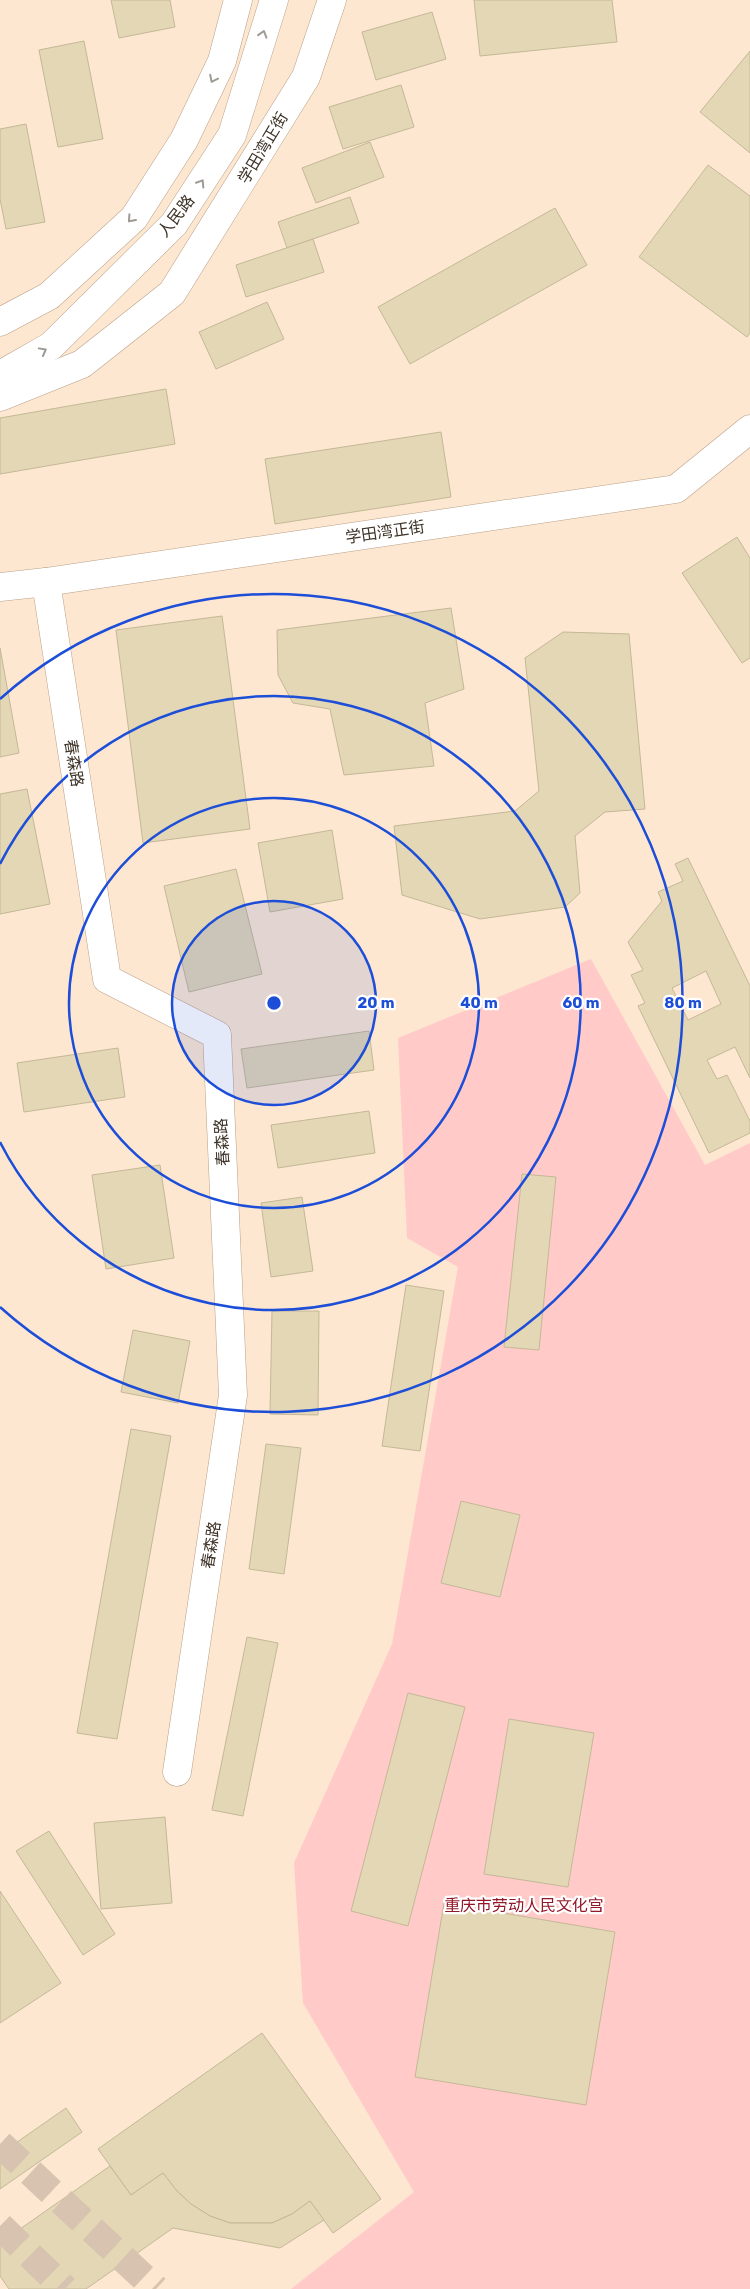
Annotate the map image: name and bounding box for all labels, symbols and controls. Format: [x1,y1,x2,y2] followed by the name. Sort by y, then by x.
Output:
[258,30,268,39] one-way arrow
[209,74,219,83] one-way arrow
[234,109,292,187] street label: 学田湾正街
[195,179,204,188] one-way arrow
[154,191,198,241] street label: 人民路
[128,214,137,223] one-way arrow
[37,347,46,357] one-way arrow
[344,517,426,547] street label: 学田湾正街
[61,738,87,788] street label: 春森路
[265,994,283,1012] centre of rings
[358,994,394,1012] text: 20 m
[460,994,498,1012] text: 40 m
[563,994,599,1012] text: 60 m
[664,994,702,1012] text: 80 m
[211,1118,233,1166] street label: 春森路
[198,1520,224,1570] street label: 春森路
[444,1896,604,1915] park label: 重庆市劳动人民文化宫

